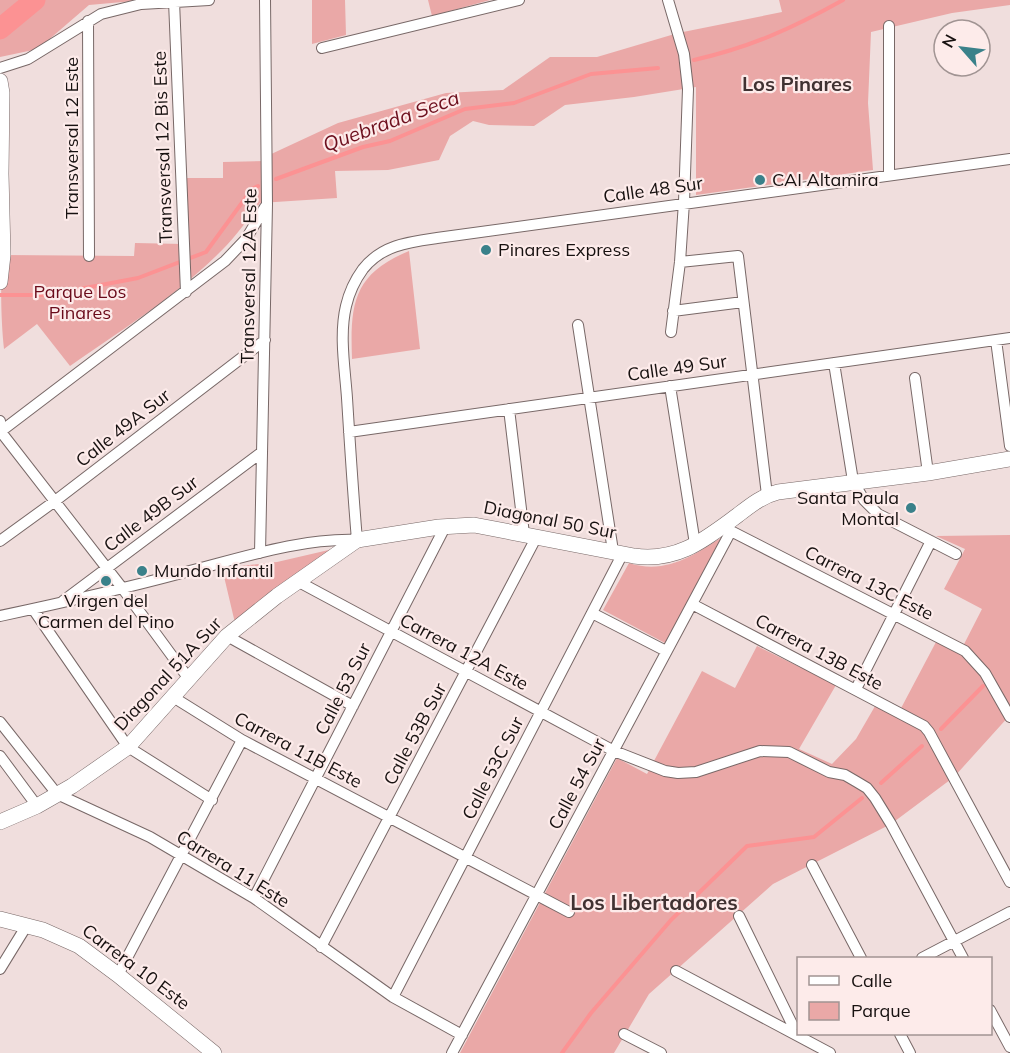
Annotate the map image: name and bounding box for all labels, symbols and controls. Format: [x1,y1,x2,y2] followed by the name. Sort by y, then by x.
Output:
[932,18,992,78] north arrow
[937,31,960,51] text: N
[148,51,177,243] street label: Transversal 12 Bis Este
[60,57,83,219] street label: Transversal 12 Este
[742,71,852,96] district label: Los Pinares
[319,84,462,157] water label: Quebrada Seca
[772,168,879,191] place label: CAI Altamira
[602,171,705,208] street label: Calle 48 Sur
[753,173,767,187] marker: CAI Altamira
[235,188,262,364] street label: Transversal 12A Este
[498,238,630,261] place label: Pinares Express
[479,243,493,257] marker: Pinares Express
[33,280,127,324] park label: Parque Los Pinares
[626,349,729,386] street label: Calle 49 Sur
[71,383,175,472] street label: Calle 49A Sur
[99,470,203,557] street label: Calle 49B Sur
[797,486,899,530] place label: Santa Paula Montal
[482,495,619,544] street label: Diagonal 50 Sur
[904,501,918,515] marker: Santa Paula Montal
[801,540,937,625] street label: Carrera 13C Este
[154,559,274,582] place label: Mundo Infantil
[135,564,149,578] marker: Mundo Infantil
[99,574,113,588] marker: Virgen del Carmen del Pino
[38,589,174,633] place label: Virgen del Carmen del Pino
[396,608,532,695] street label: Carrera 12A Este
[751,608,887,695] street label: Carrera 13B Este
[109,611,227,735] street label: Diagonal 51A Sur
[310,638,376,739] street label: Calle 53 Sur
[378,678,451,789] street label: Calle 53B Sur
[230,706,366,793] street label: Carrera 11B Este
[457,712,529,823] street label: Calle 53C Sur
[543,734,610,833] street label: Calle 54 Sur
[172,825,294,913] street label: Carrera 11 Este
[570,889,738,915] district label: Los Libertadores
[78,919,195,1015] street label: Carrera 10 Este
[797,957,992,1035] legend
[851,969,892,992] text: Calle
[851,999,910,1022] text: Parque

